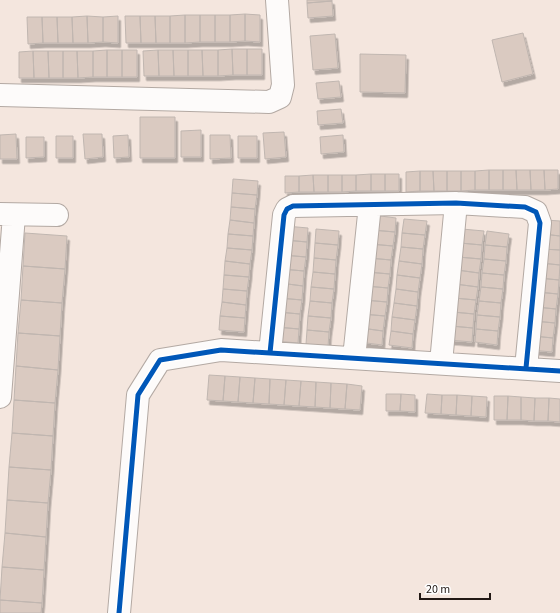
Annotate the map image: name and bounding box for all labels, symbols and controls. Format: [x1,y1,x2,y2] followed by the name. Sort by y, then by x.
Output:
[420,575,490,601] scale bar
[426,581,450,598] text: 20 m

